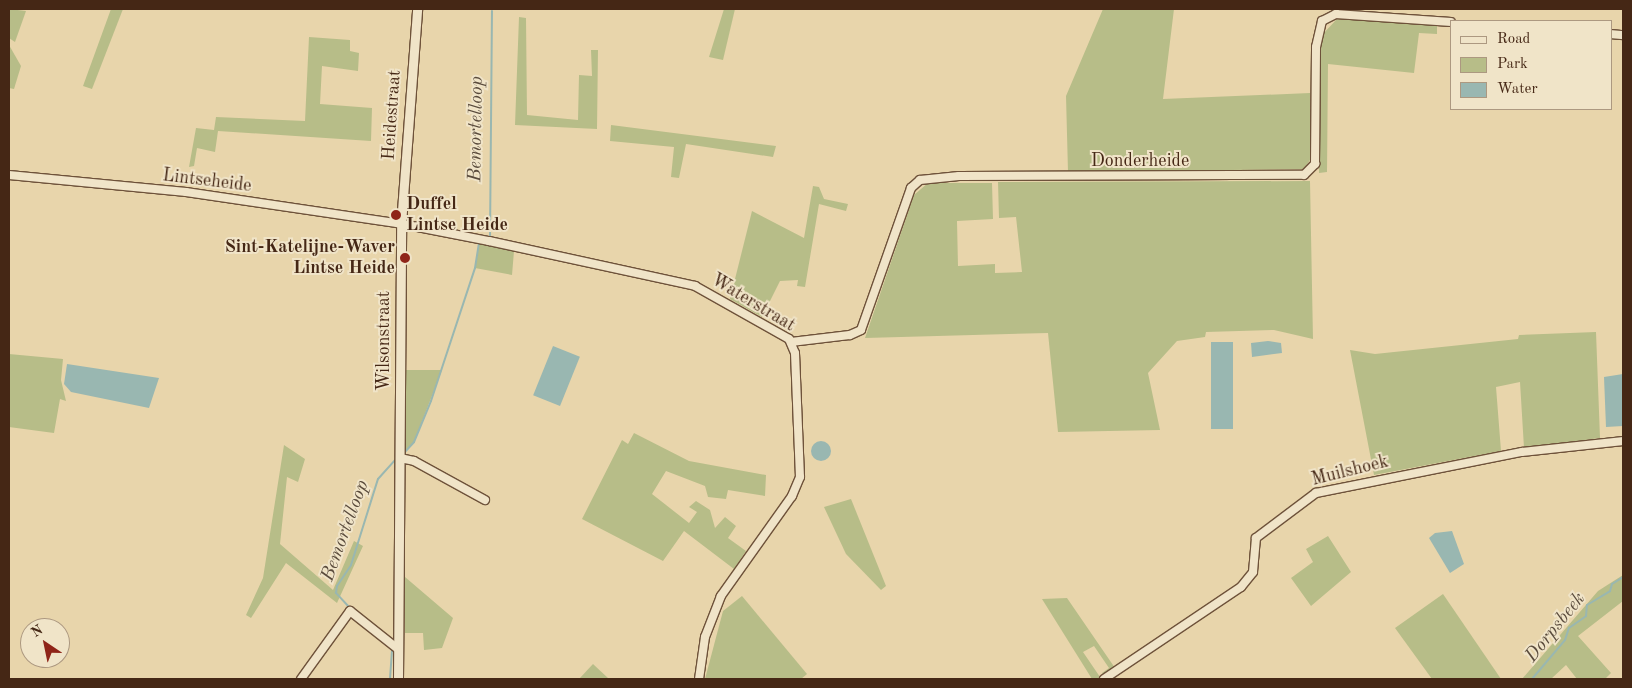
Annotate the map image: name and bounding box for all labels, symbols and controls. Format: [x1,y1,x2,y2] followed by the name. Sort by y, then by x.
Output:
[1450,20,1612,110] legend
[1497,32,1530,47] text: Road
[1497,57,1528,72] text: Park
[378,69,406,161] street label: Heidestraat
[465,76,489,182] water label: Bemortelloop
[1497,82,1538,97] text: Water
[1091,150,1189,172] street label: Donderheide
[161,165,253,197] street label: Lintseheide
[406,194,508,236] place label: Duffel Lintse Heide
[390,209,402,221] marker: Duffel Lintse Heide
[225,237,395,280] place label: Sint-Katelijne-Waver Lintse Heide
[399,252,411,264] marker: Sint-Katelijne-Waver Lintse Heide
[707,269,799,337] street label: Waterstraat
[373,291,395,391] street label: Wilsonstraat
[1309,451,1391,491] street label: Muilshoek
[317,477,375,585] water label: Bemortelloop
[1521,588,1591,668] water label: Dorpsbeek
[20,618,70,668] north arrow
[29,623,46,640] text: N

